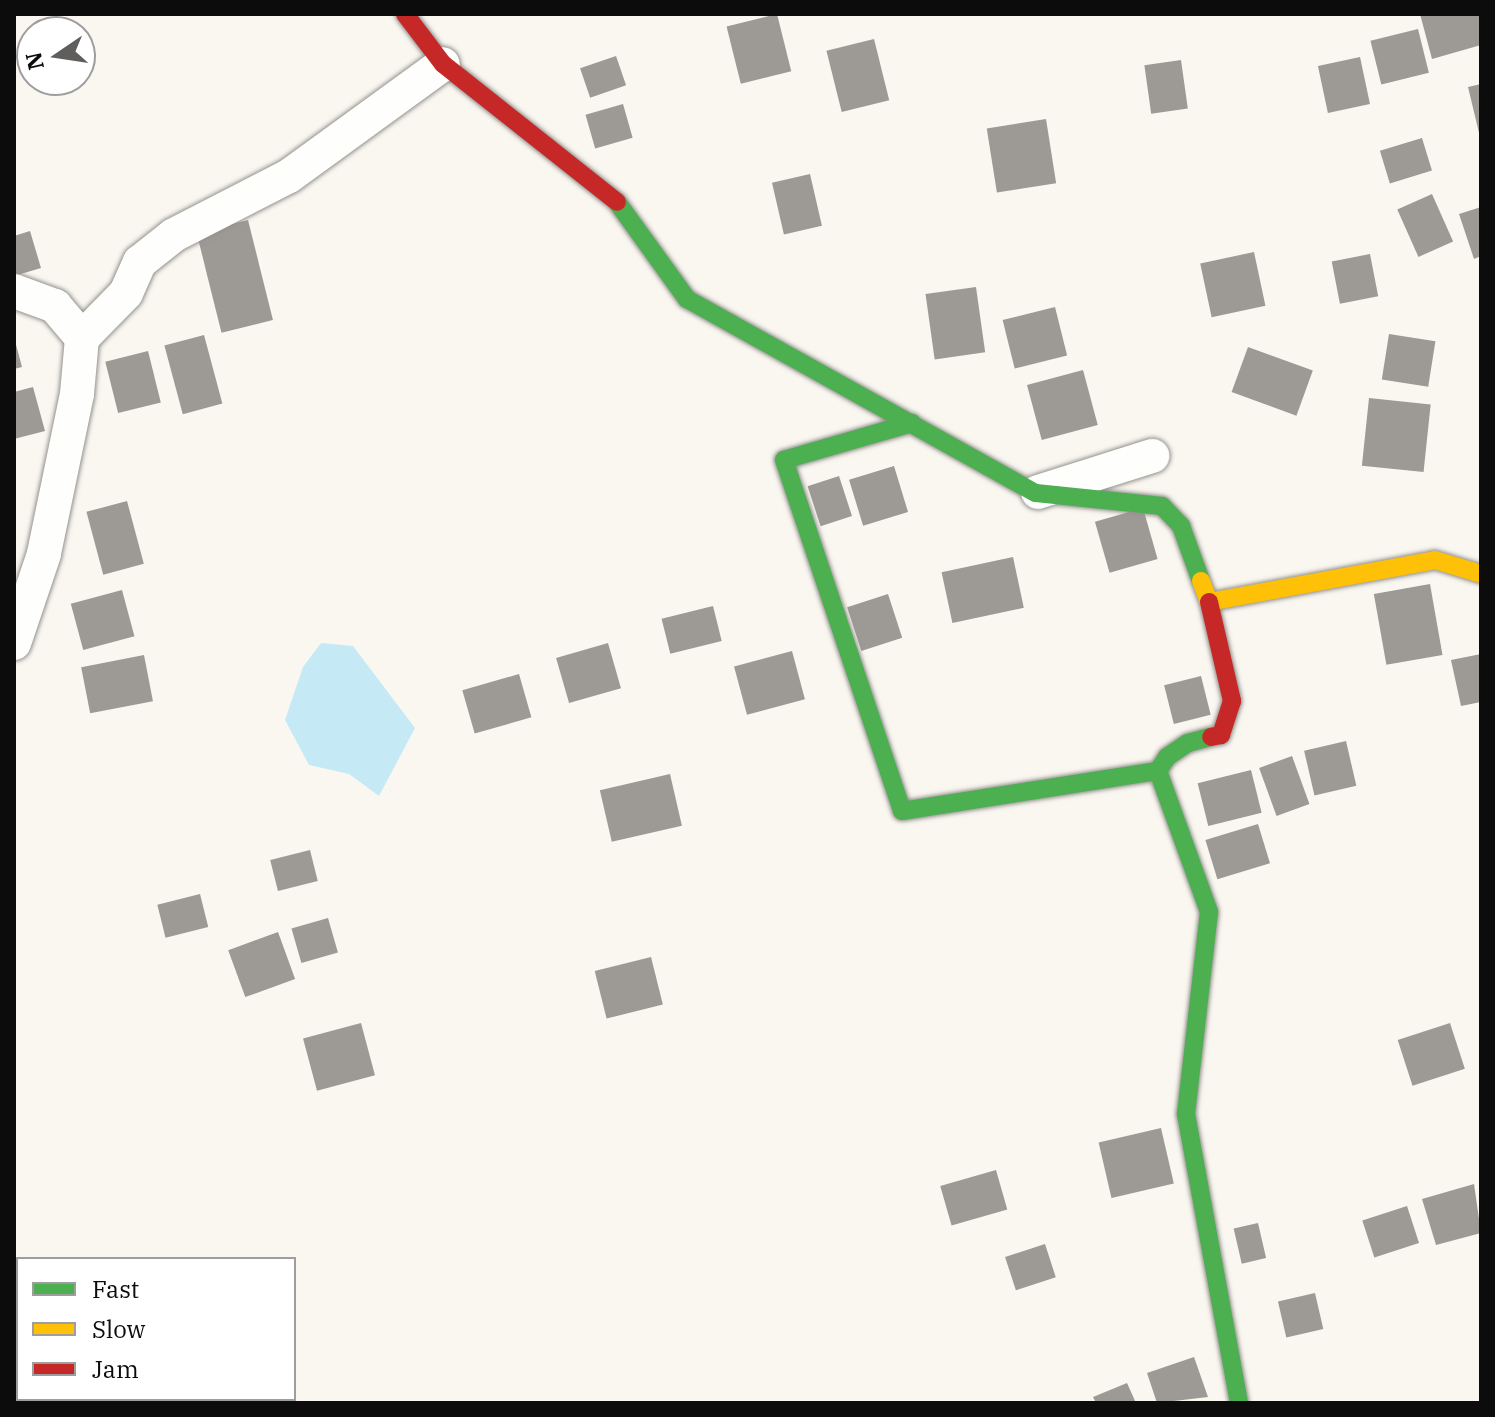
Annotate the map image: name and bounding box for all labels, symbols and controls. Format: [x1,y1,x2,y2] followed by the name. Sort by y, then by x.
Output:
[16,16,96,96] north arrow
[18,49,50,73] text: N
[16,1257,296,1401] legend
[92,1273,139,1305] text: Fast
[92,1313,145,1345] text: Slow
[92,1353,139,1385] text: Jam

